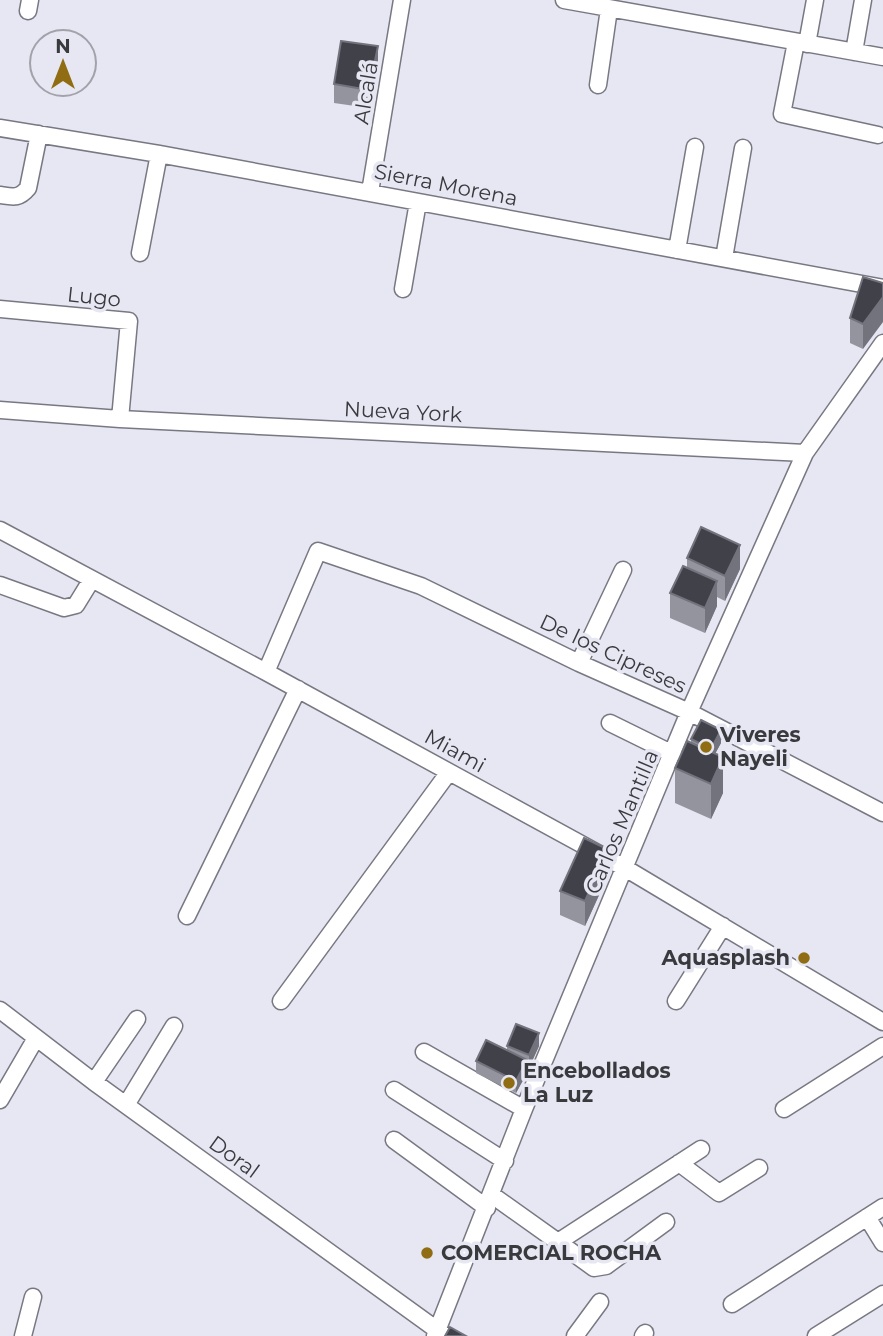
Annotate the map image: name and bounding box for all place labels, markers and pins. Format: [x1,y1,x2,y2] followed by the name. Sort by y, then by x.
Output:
[719,722,801,771] place label: Viveres Nayeli
[698,739,714,755] marker: Viveres Nayeli
[661,945,790,970] place label: Aquasplash
[796,950,812,966] marker: Aquasplash
[523,1058,671,1107] place label: Encebollados La Luz
[501,1075,517,1091] marker: Encebollados La Luz
[441,1240,662,1265] place label: COMERCIAL ROCHA
[419,1245,435,1261] marker: COMERCIAL ROCHA

